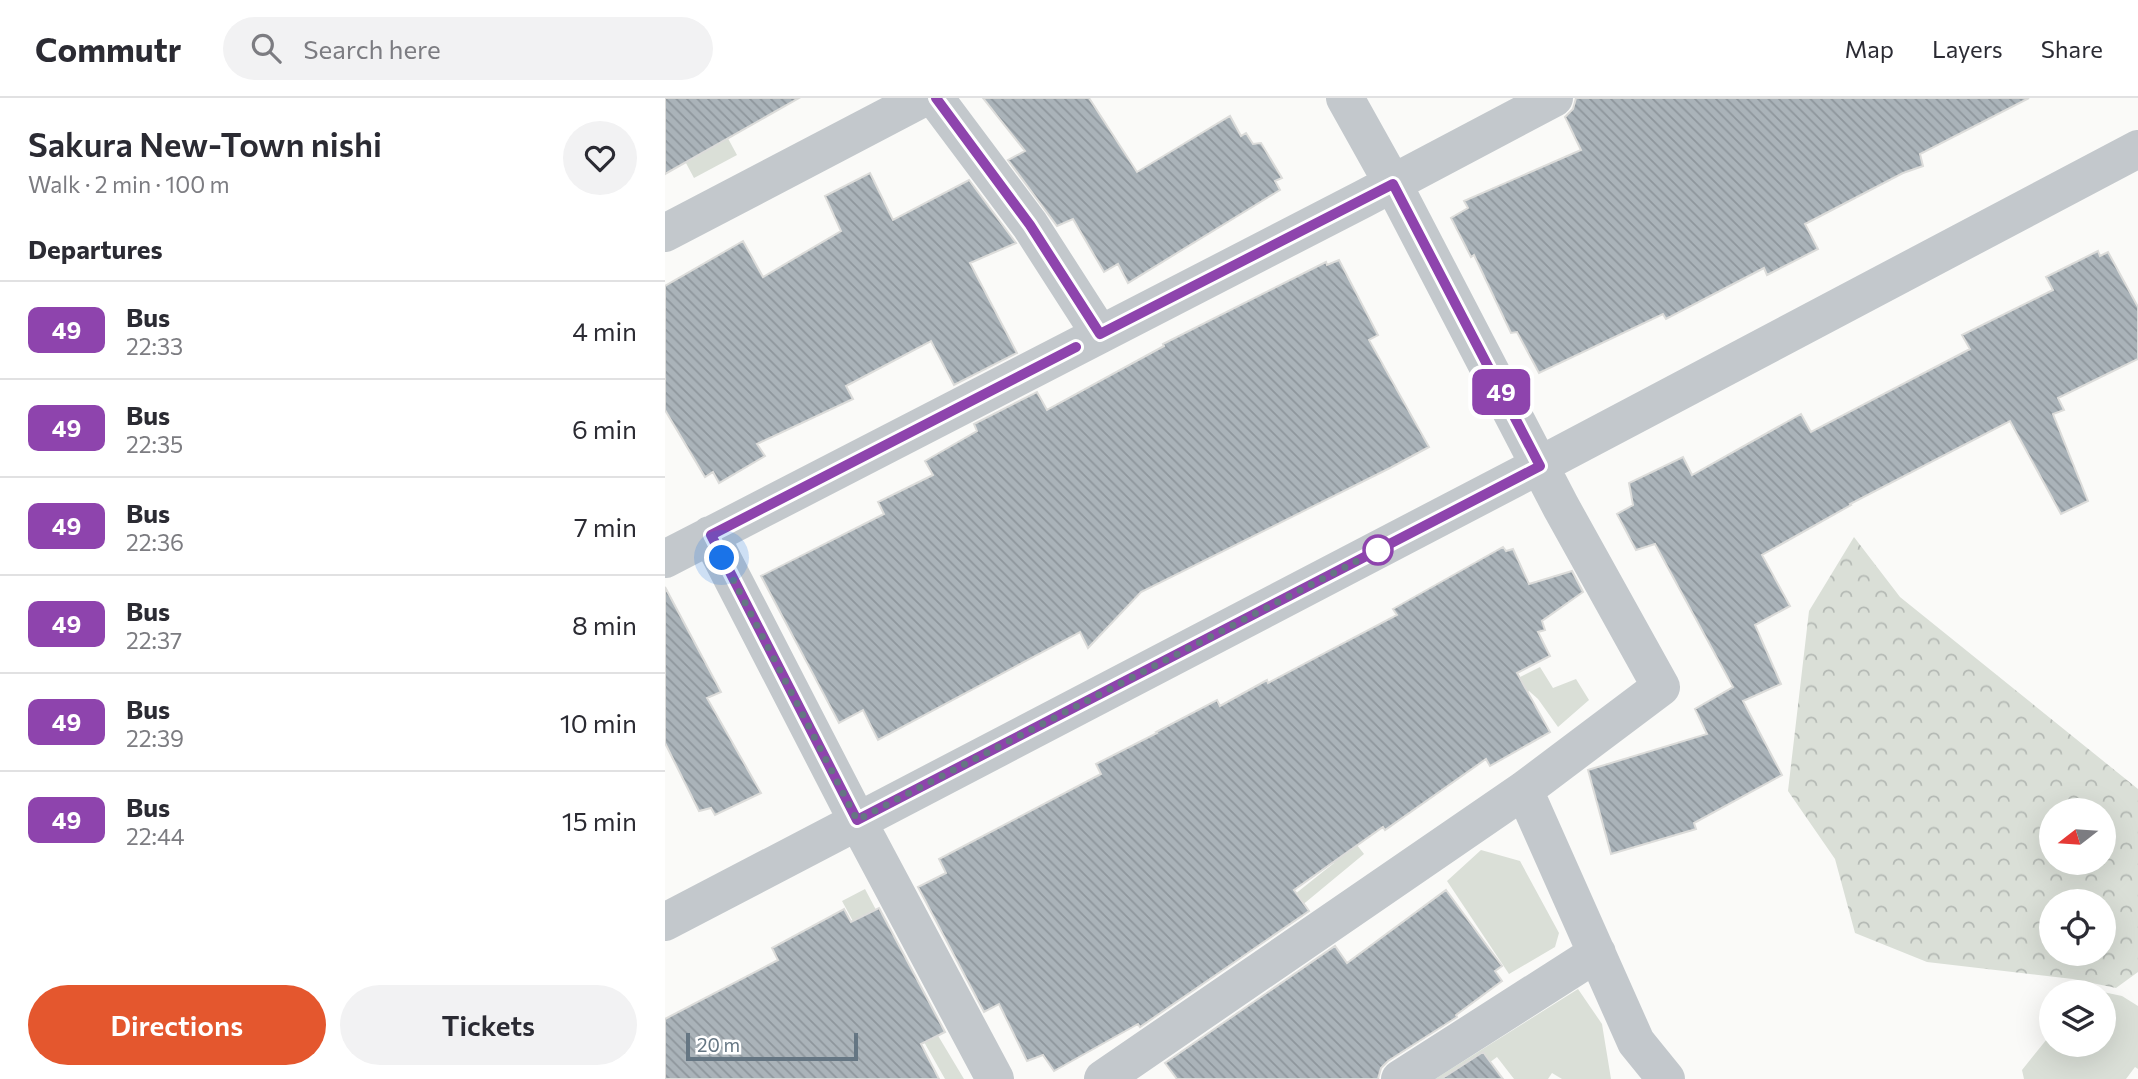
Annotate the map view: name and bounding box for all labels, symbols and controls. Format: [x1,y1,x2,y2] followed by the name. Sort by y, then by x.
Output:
[223,17,713,80] search box
[35,28,181,69] text: Commutr
[247,29,285,67] icon: search
[303,33,441,64] text: Search here
[1845,34,1894,63] text: Map
[1932,34,2003,63] text: Layers
[2041,34,2103,63] text: Share
[563,121,637,195] button: heart
[28,123,382,164] text: Sakura New-Town nishi
[28,170,230,198] text: Walk · 2 min · 100 m
[28,233,163,264] text: Departures
[126,301,170,332] text: Bus
[52,315,81,344] text: 49
[572,315,637,346] text: 4 min
[126,332,183,360] text: 22:33
[1469,369,1533,415] line badge: 49
[1486,377,1516,406] text: 49
[126,399,170,430] text: Bus
[52,413,81,442] text: 49
[572,413,637,444] text: 6 min
[126,430,183,458] text: 22:35
[126,497,170,528] text: Bus
[52,511,81,540] text: 49
[574,511,637,542] text: 7 min
[126,528,184,556] text: 22:36
[1363,535,1393,565] unlabelled marker
[704,540,739,575] your location
[126,595,170,626] text: Bus
[52,609,81,638] text: 49
[572,609,637,640] text: 8 min
[126,626,182,654] text: 22:37
[126,693,170,724] text: Bus
[52,707,81,736] text: 49
[560,707,637,738] text: 10 min
[126,724,184,752] text: 22:39
[126,791,170,822] text: Bus
[2039,798,2116,875] north arrow
[2039,798,2116,1057] map controls
[52,805,81,834] text: 49
[562,805,637,836] text: 15 min
[126,822,185,850] text: 22:44
[2039,889,2116,966] button: locate
[2039,980,2116,1057] button: layers
[28,985,326,1065] button: Directions
[340,985,637,1065] button: Tickets
[686,1030,857,1062] scale bar
[697,1033,740,1056] text: 20 m

